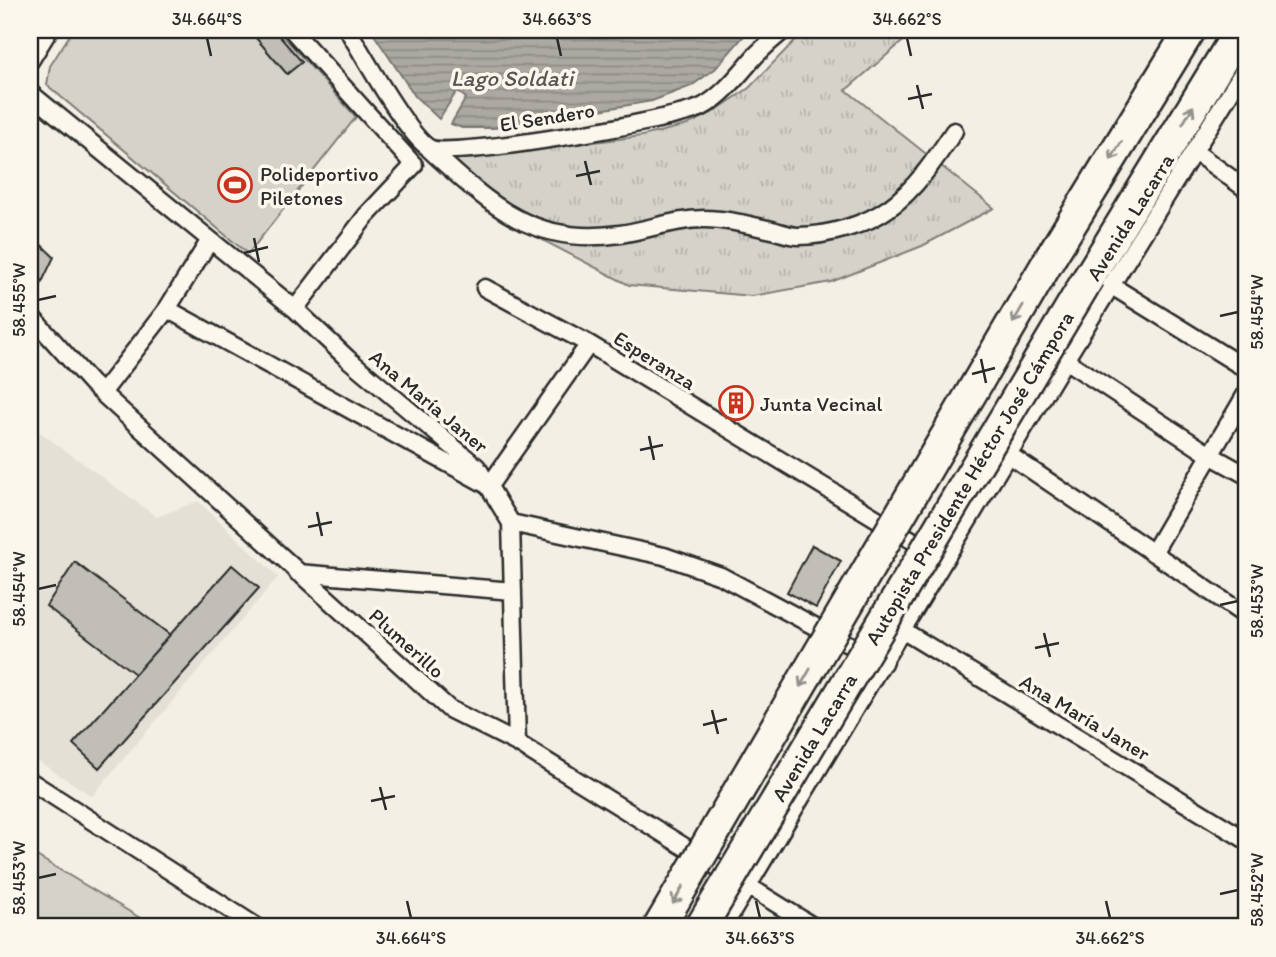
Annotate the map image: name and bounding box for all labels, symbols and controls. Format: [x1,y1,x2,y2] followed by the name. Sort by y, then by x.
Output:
[172,8,242,30] text: 34.664°S
[522,8,592,30] text: 34.663°S
[873,8,942,30] text: 34.662°S
[451,64,575,92] water label: Lago Soldati
[498,97,596,137] street label: El Sendero
[1182,105,1196,125] one-way arrow
[1109,140,1123,160] one-way arrow
[1081,149,1179,285] street label: Avenida Lacarra
[260,161,379,210] place label: Polideportivo Piletones
[216,166,254,204] sports icon: Polideportivo Piletones
[8,263,30,337] text: 58.455°W
[1246,274,1268,350] text: 58.454°W
[1011,304,1025,324] one-way arrow
[859,307,1079,649] street label: Autopista Presidente Héctor José Cámpora
[609,325,701,395] street label: Esperanza
[364,344,494,458] street label: Ana María Janer
[717,384,755,422] building icon: Junta Vecinal
[760,391,882,416] place label: Junta Vecinal
[8,551,30,627] text: 58.454°W
[1246,564,1268,638] text: 58.453°W
[364,603,450,683] street label: Plumerillo
[798,667,812,687] one-way arrow
[766,668,862,806] street label: Avenida Lacarra
[1015,668,1155,766] street label: Ana María Janer
[8,841,30,915] text: 58.453°W
[1246,853,1268,927] text: 58.452°W
[671,885,685,905] one-way arrow
[376,927,446,949] text: 34.664°S
[725,927,795,949] text: 34.663°S
[1076,927,1145,949] text: 34.662°S

